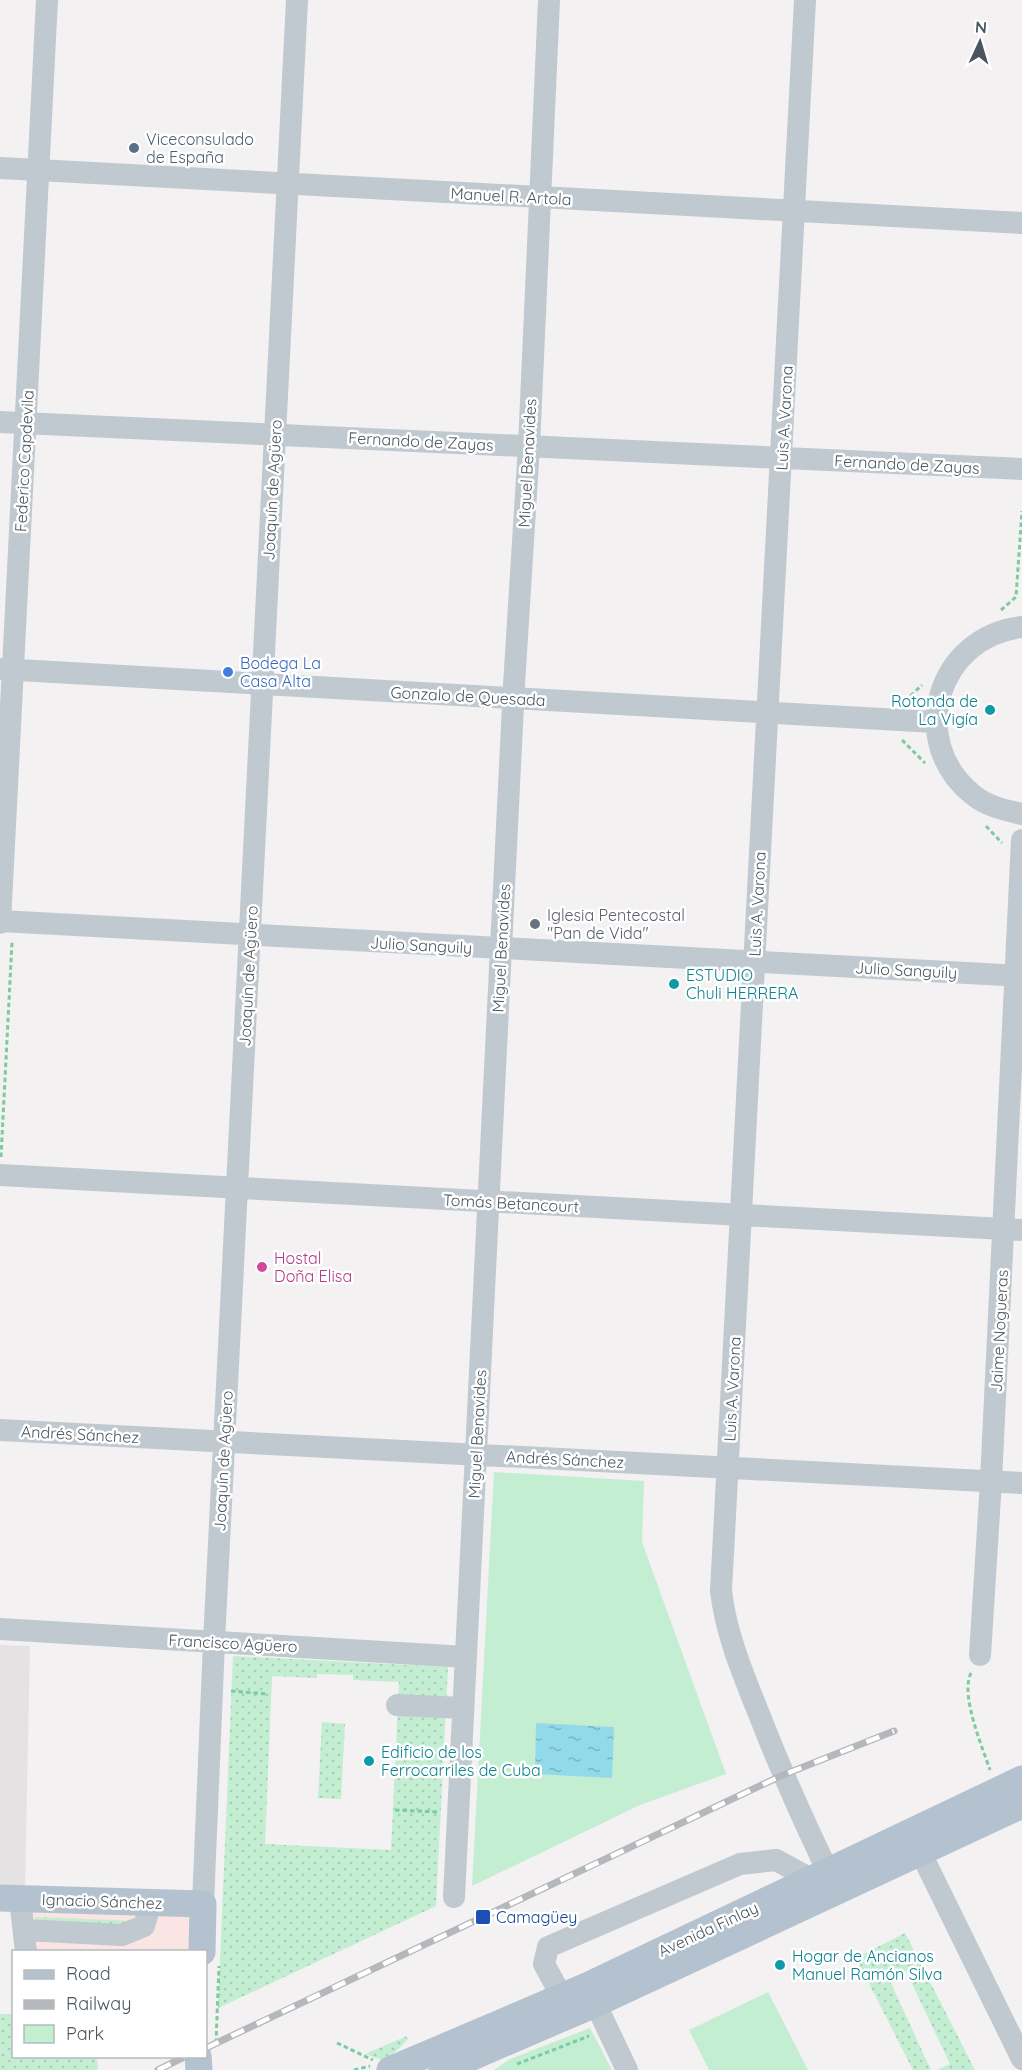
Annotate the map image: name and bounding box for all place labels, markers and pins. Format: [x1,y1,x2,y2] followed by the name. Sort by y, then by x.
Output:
[146,129,254,167] place label: Viceconsulado de España
[127,141,141,155] marker: Viceconsulado de España
[240,653,321,691] place label: Bodega La Casa Alta
[221,665,235,679] marker: Bodega La Casa Alta
[891,691,978,729] place label: Rotonda de La Vigía
[983,703,997,717] marker: Rotonda de La Vigía
[547,905,685,943] place label: Iglesia Pentecostal "Pan de Vida"
[528,917,542,931] marker: Iglesia Pentecostal "Pan de Vida"
[686,965,798,1003] place label: ESTUDIO Chuli HERRERA
[667,977,681,991] marker: ESTUDIO Chuli HERRERA
[274,1248,352,1286] place label: Hostal Doña Elisa
[255,1260,269,1274] marker: Hostal Doña Elisa
[381,1742,541,1780] place label: Edificio de los Ferrocarriles de Cuba
[362,1754,376,1768] marker: Edificio de los Ferrocarriles de Cuba
[496,1907,577,1927] place label: Camagüey
[474,1908,492,1926] marker: Camagüey
[792,1946,943,1984] place label: Hogar de Ancianos Manuel Ramón Silva
[773,1958,787,1972] marker: Hogar de Ancianos Manuel Ramón Silva

